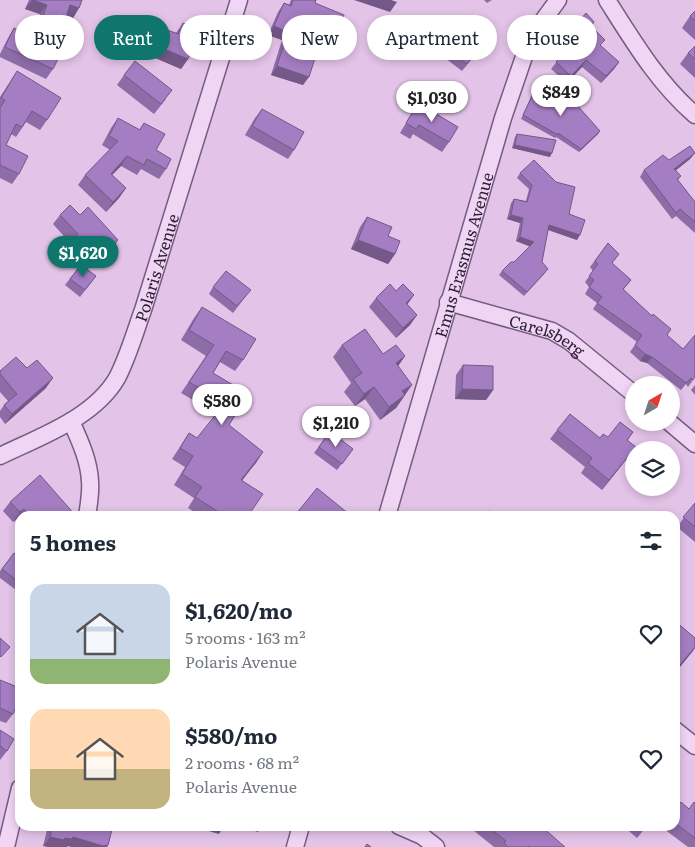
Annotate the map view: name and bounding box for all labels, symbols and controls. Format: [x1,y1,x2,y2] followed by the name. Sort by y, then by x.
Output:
[15,15,84,60] chip: Buy
[94,15,170,60] chip: Rent
[180,15,272,60] chip: Filters
[282,15,357,60] chip: New
[367,15,497,60] chip: Apartment
[507,15,597,60] chip: House
[531,74,591,117] pin: $849
[542,79,580,103] text: $849
[391,80,473,123] pin: $1,030
[407,85,457,109] text: $1,030
[428,169,499,340] street label: Emus Erasmus Avenue
[128,211,184,325] street label: Polaris Avenue
[42,236,124,278] pin: $1,620
[58,240,108,264] text: $1,620
[507,308,591,362] street label: Carelsberg
[625,376,680,431] north arrow
[625,376,680,496] map controls
[192,384,252,426] pin: $580
[203,388,241,412] text: $580
[295,406,377,448] pin: $1,210
[313,410,359,434] text: $1,210
[625,441,680,496] button: layers
[30,526,116,557] text: 5 homes
[637,527,665,555] icon: filters
[185,594,293,625] text: $1,620/mo
[70,604,130,664] icon: home
[637,620,665,648] icon: heart
[185,625,306,649] text: 5 rooms · 163 m²
[185,649,297,673] text: Polaris Avenue
[185,719,277,750] text: $580/mo
[70,729,130,789] icon: home
[637,745,665,773] icon: heart
[185,750,299,774] text: 2 rooms · 68 m²
[185,774,297,798] text: Polaris Avenue

